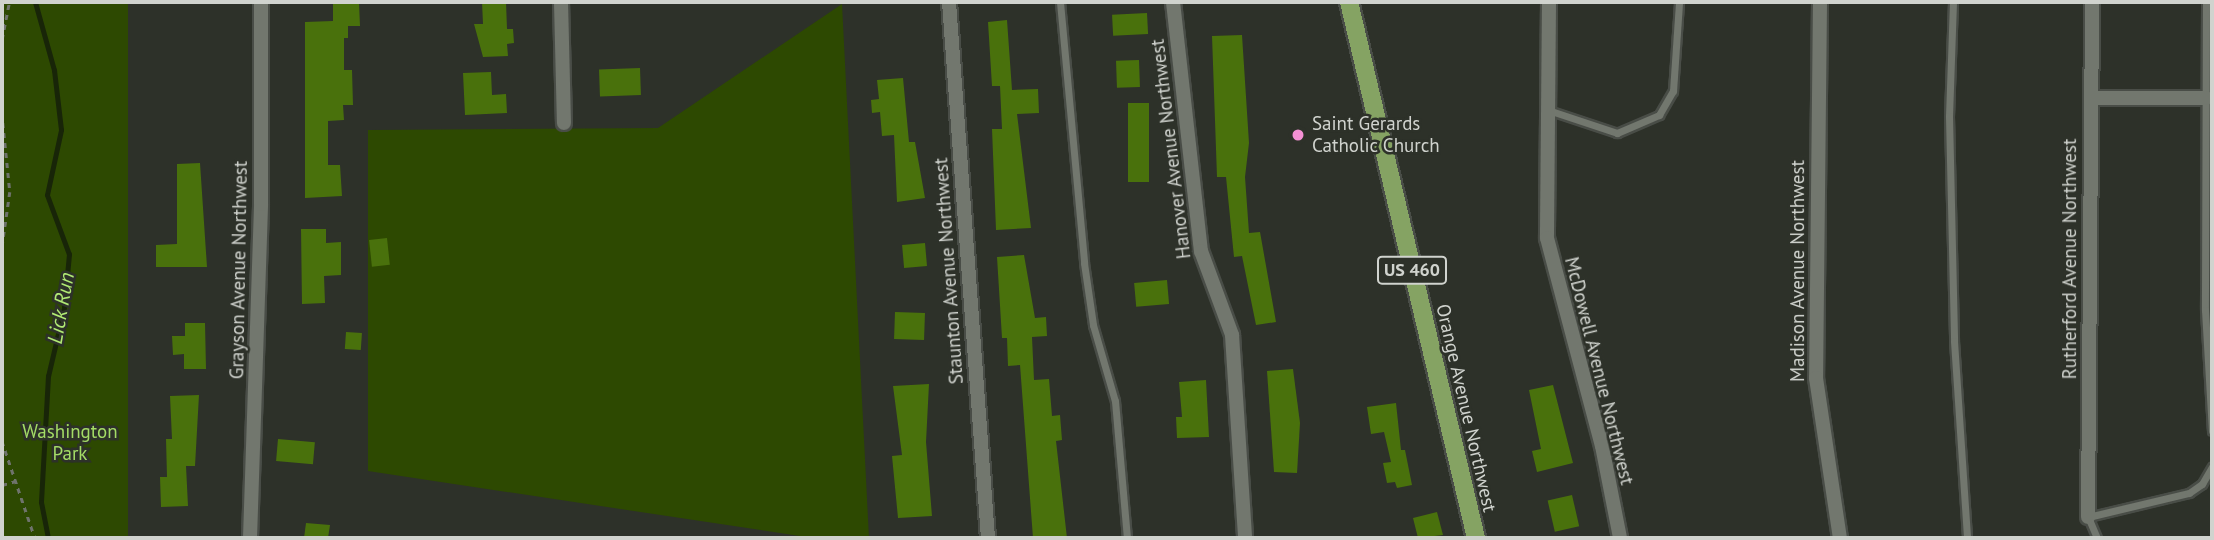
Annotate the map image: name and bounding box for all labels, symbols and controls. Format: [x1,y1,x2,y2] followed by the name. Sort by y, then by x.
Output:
[1146,38,1196,260] street label: Hanover Avenue Northwest
[1312,113,1440,157] place label: Saint Gerards Catholic Church
[1290,127,1306,143] marker: Saint Gerards Catholic Church
[2059,138,2081,380] street label: Rutherford Avenue Northwest
[930,157,968,385] street label: Staunton Avenue Northwest
[226,160,252,380] street label: Grayson Avenue Northwest
[1787,160,1809,382] street label: Madison Avenue Northwest
[1560,254,1638,488] street label: McDowell Avenue Northwest
[1377,256,1447,284] road number: US 460
[42,270,80,346] water label: Lick Run
[1431,302,1501,514] street label: Orange Avenue Northwest
[22,421,118,465] park label: Washington Park

